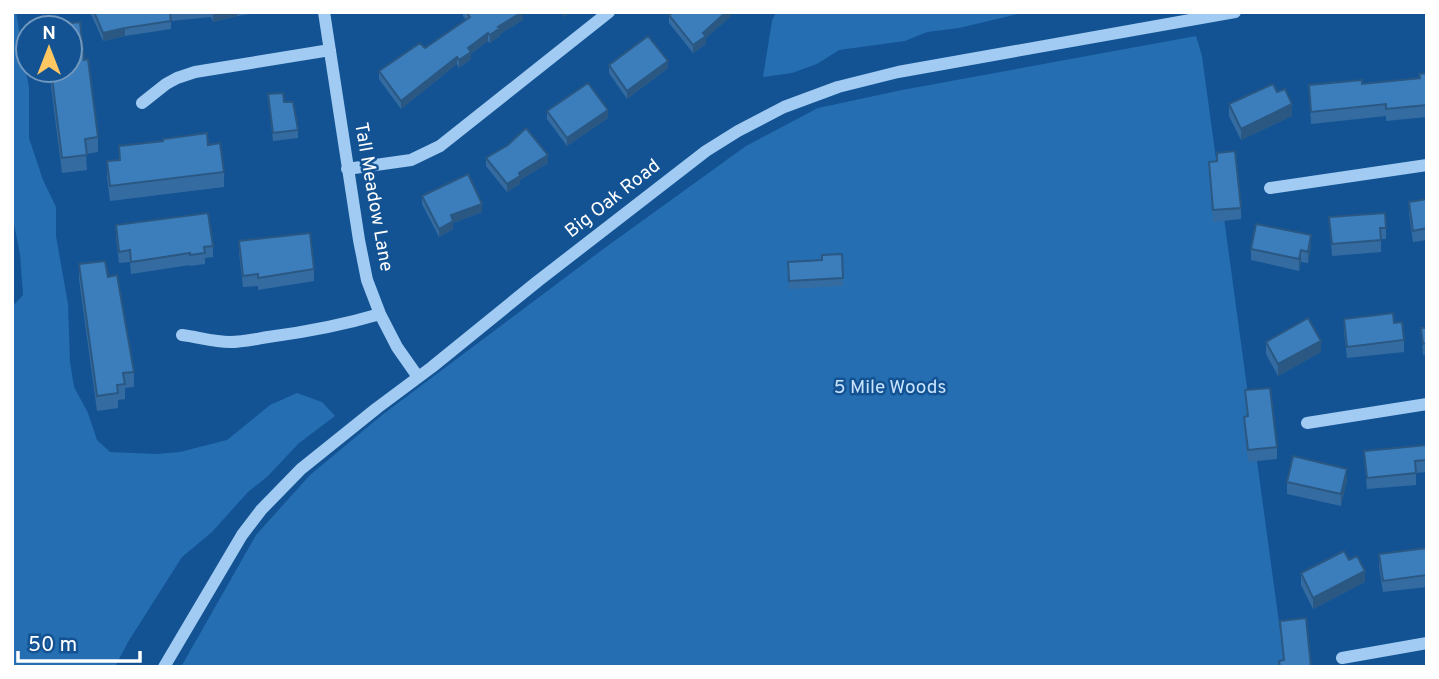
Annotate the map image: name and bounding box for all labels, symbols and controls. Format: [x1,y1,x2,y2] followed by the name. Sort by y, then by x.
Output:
[14,14,84,84] north arrow
[42,22,56,46] text: N
[348,120,398,274] street label: Tall Meadow Lane
[560,154,666,244] street label: Big Oak Road
[834,376,946,400] park label: 5 Mile Woods
[18,620,140,664] scale bar
[28,632,77,659] text: 50 m

